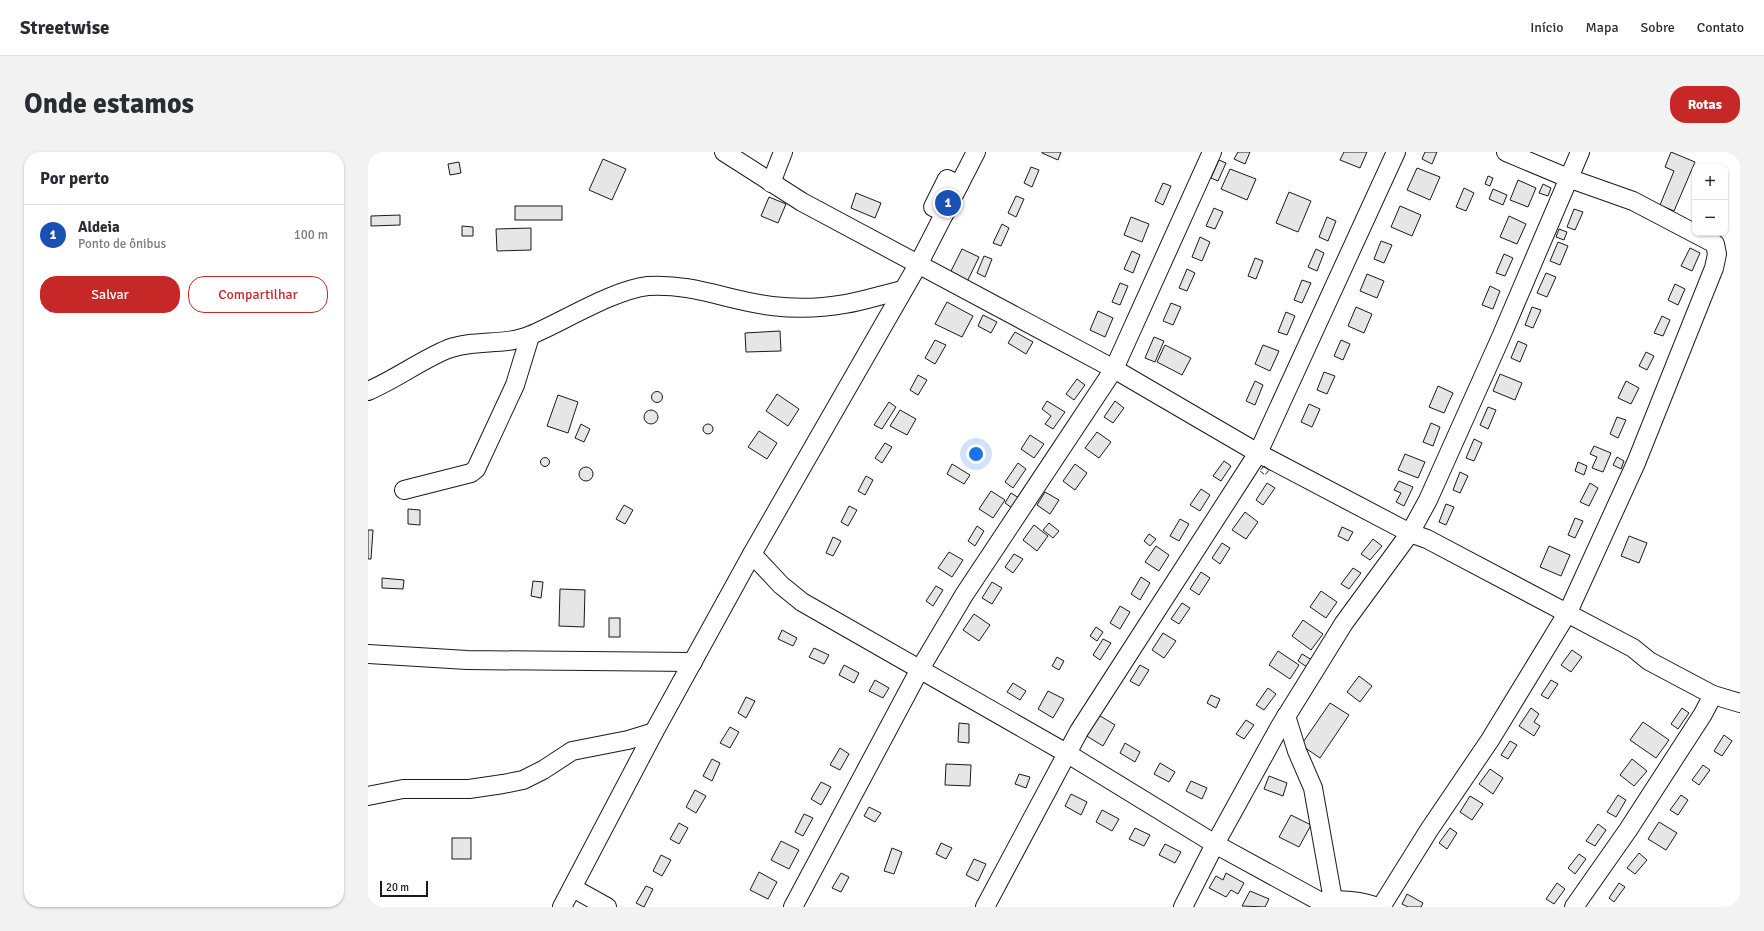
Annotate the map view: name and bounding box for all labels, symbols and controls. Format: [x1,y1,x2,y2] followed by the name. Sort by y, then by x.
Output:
[20,16,110,40] text: Streetwise
[1530,19,1564,36] text: Início
[1586,19,1618,36] text: Mapa
[1640,19,1675,36] text: Sobre
[1697,19,1744,36] text: Contato
[1670,86,1740,123] button: Rotas
[24,87,194,121] text: Onde estamos
[1692,164,1728,236] map controls
[1692,164,1728,200] button: +
[40,168,109,189] text: Por perto
[935,188,961,218] pin: 1
[1692,200,1728,236] button: −
[78,218,120,236] text: Aldeia
[49,227,57,243] text: 1
[294,227,328,243] text: 100 m
[78,236,166,252] text: Ponto de ônibus
[40,276,180,313] button: Salvar
[188,276,328,313] button: Compartilhar
[966,444,986,464] your location
[380,879,428,898] scale bar
[386,881,409,894] text: 20 m

